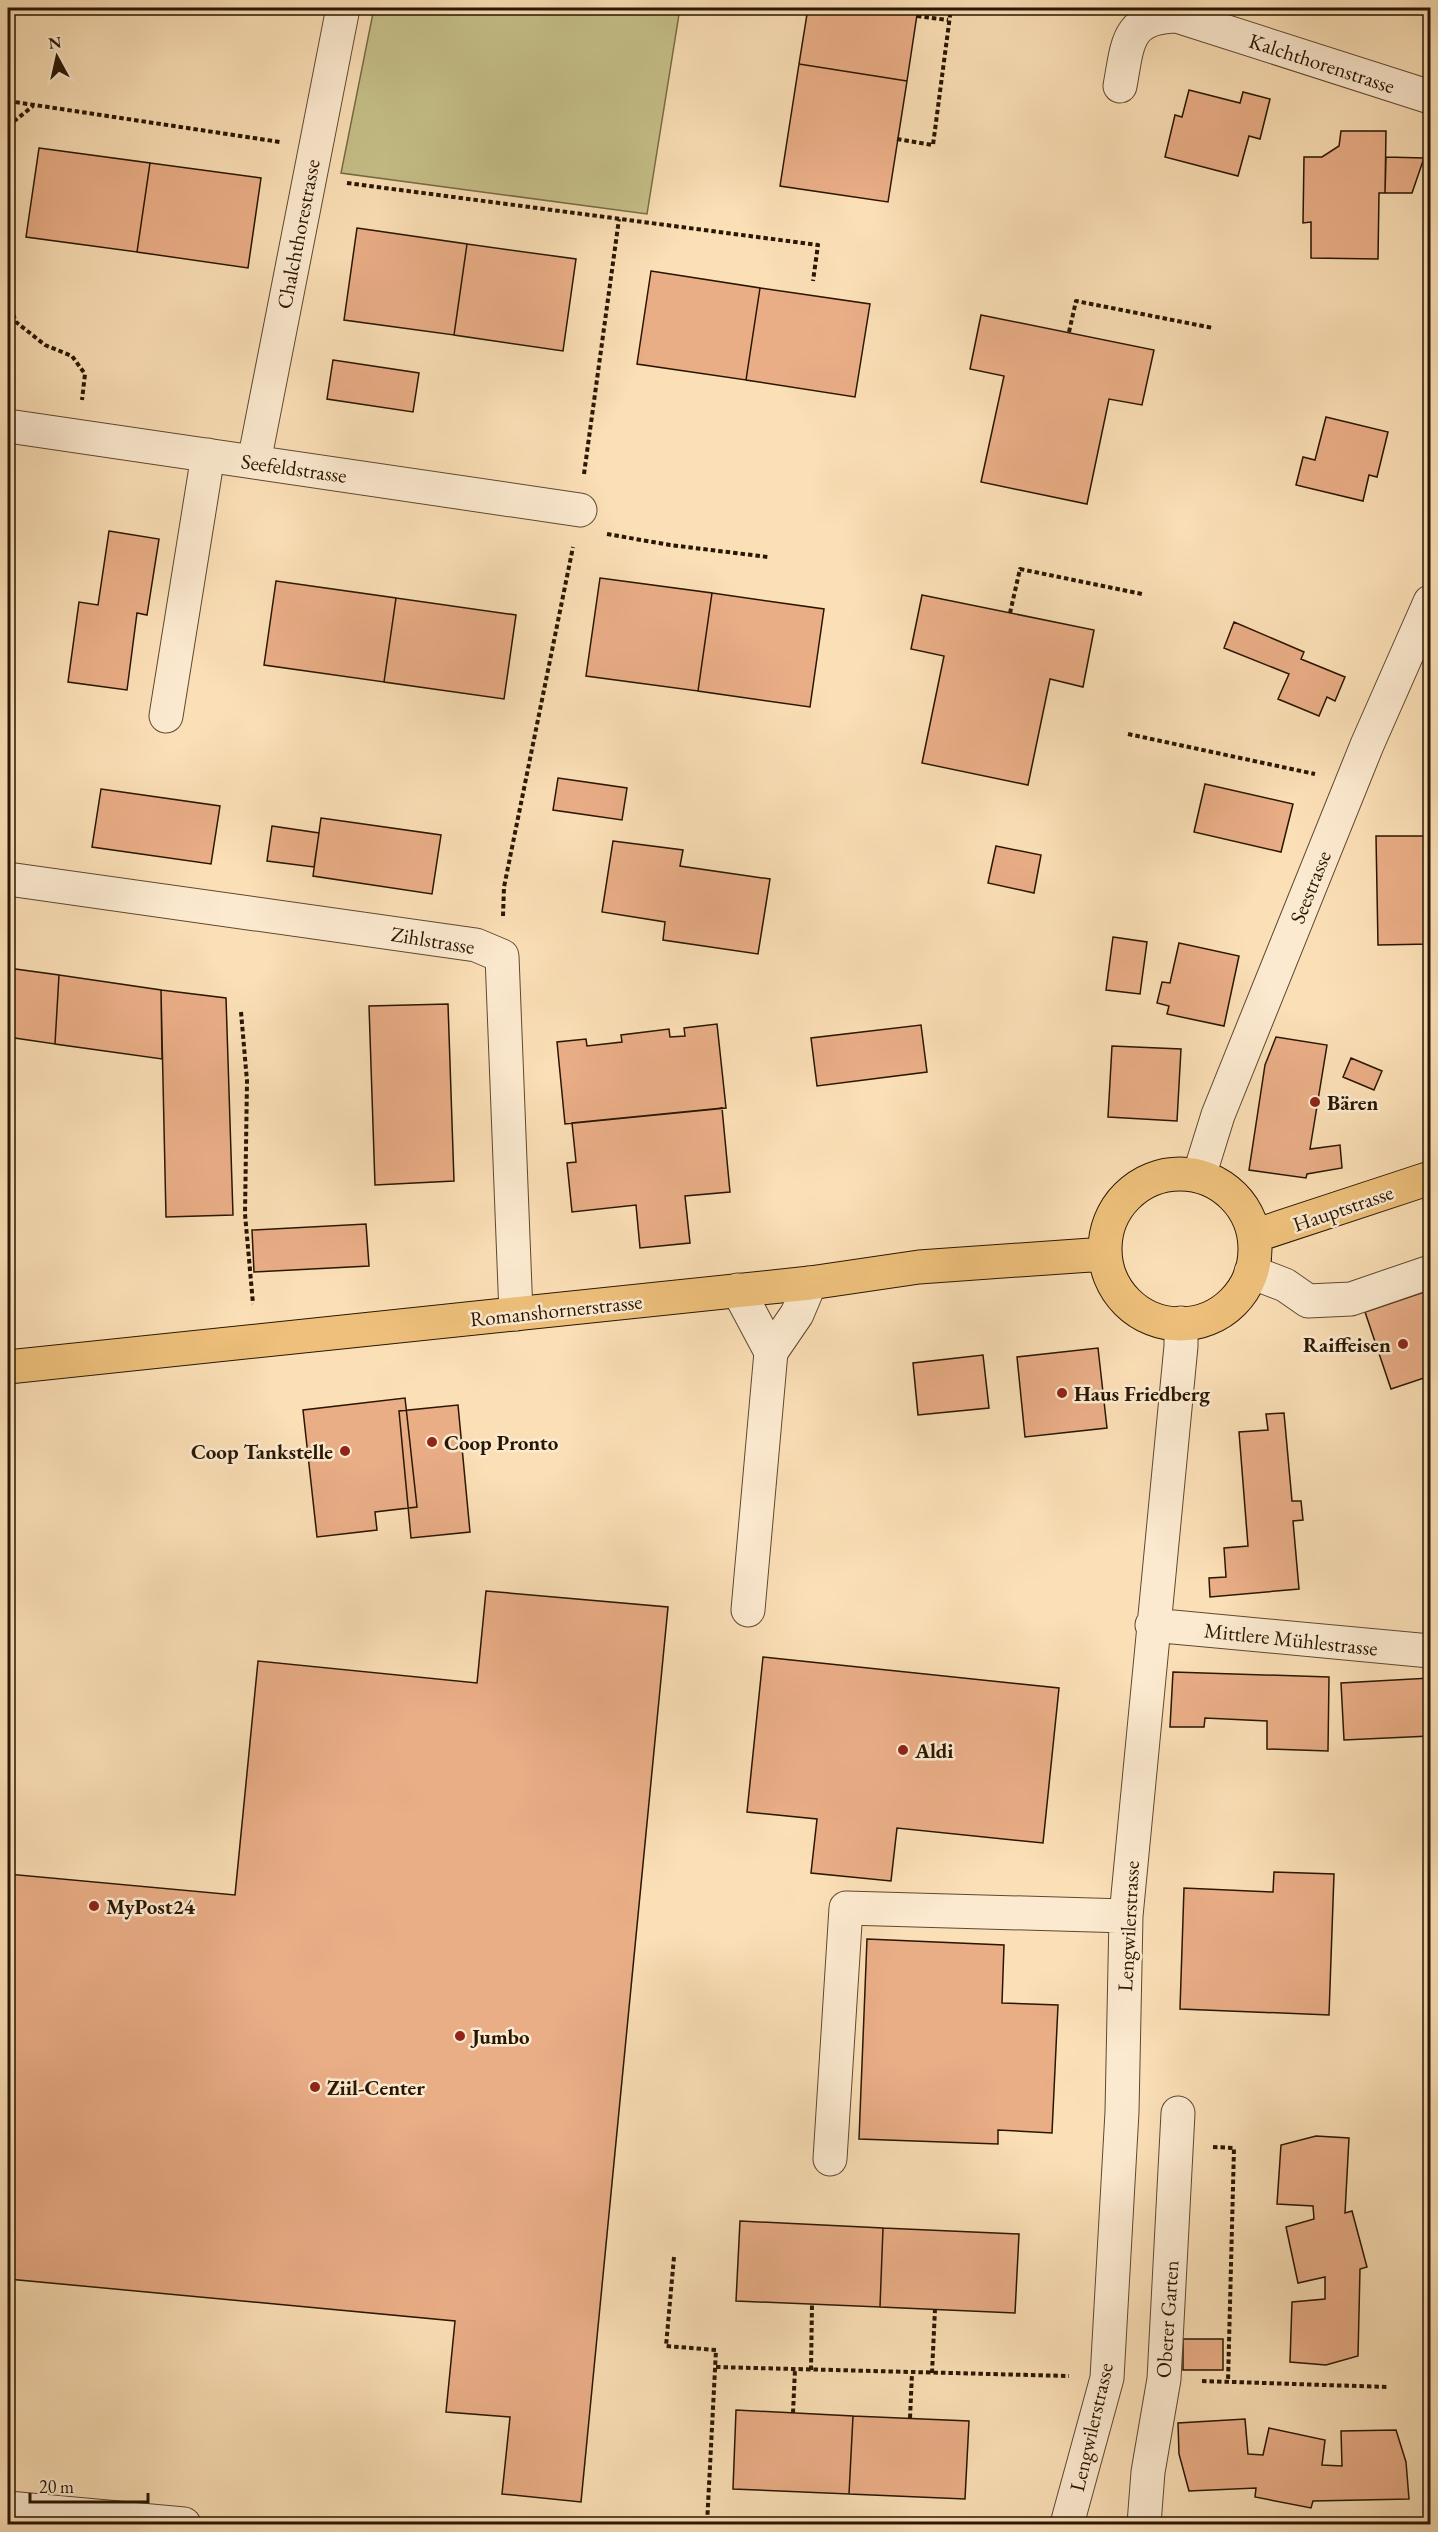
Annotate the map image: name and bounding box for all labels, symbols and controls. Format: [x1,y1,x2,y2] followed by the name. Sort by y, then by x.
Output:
[27,27,87,87] north arrow
[1246,27,1398,99] street label: Kalchthorenstrasse
[47,31,63,54] text: N
[270,157,326,311] street label: Chalchthorestrasse
[239,447,349,489] street label: Seefeldstrasse
[1283,846,1337,928] street label: Seestrasse
[389,920,477,960] street label: Zihlstrasse
[1327,1089,1379,1116] place label: Bären
[1308,1095,1322,1109] marker: Bären
[1289,1178,1397,1238] street label: Hauptstrasse
[469,1288,643,1332] street label: Romanshornerstrasse
[1303,1331,1391,1358] place label: Raiffeisen
[1396,1337,1410,1351] marker: Raiffeisen
[1074,1380,1210,1407] place label: Haus Friedberg
[1055,1386,1069,1400] marker: Haus Friedberg
[444,1429,559,1456] place label: Coop Pronto
[425,1435,439,1449] marker: Coop Pronto
[191,1438,333,1465] place label: Coop Tankstelle
[338,1444,352,1458] marker: Coop Tankstelle
[1203,1616,1379,1662] street label: Mittlere Mühlestrasse
[914,1737,954,1764] place label: Aldi
[896,1743,910,1757] marker: Aldi
[1111,1860,1145,1992] street label: Lengwilerstrasse
[106,1893,196,1920] place label: MyPost24
[87,1899,101,1913] marker: MyPost24
[470,2023,530,2050] place label: Jumbo
[453,2029,467,2043] marker: Jumbo
[327,2074,425,2101] place label: Ziil-Center
[308,2080,322,2094] marker: Ziil-Center
[1149,2259,1185,2379] street label: Oberer Garten
[1063,2360,1119,2494] street label: Lengwilerstrasse
[30,2466,148,2504] scale bar
[39,2475,74,2498] text: 20 m

